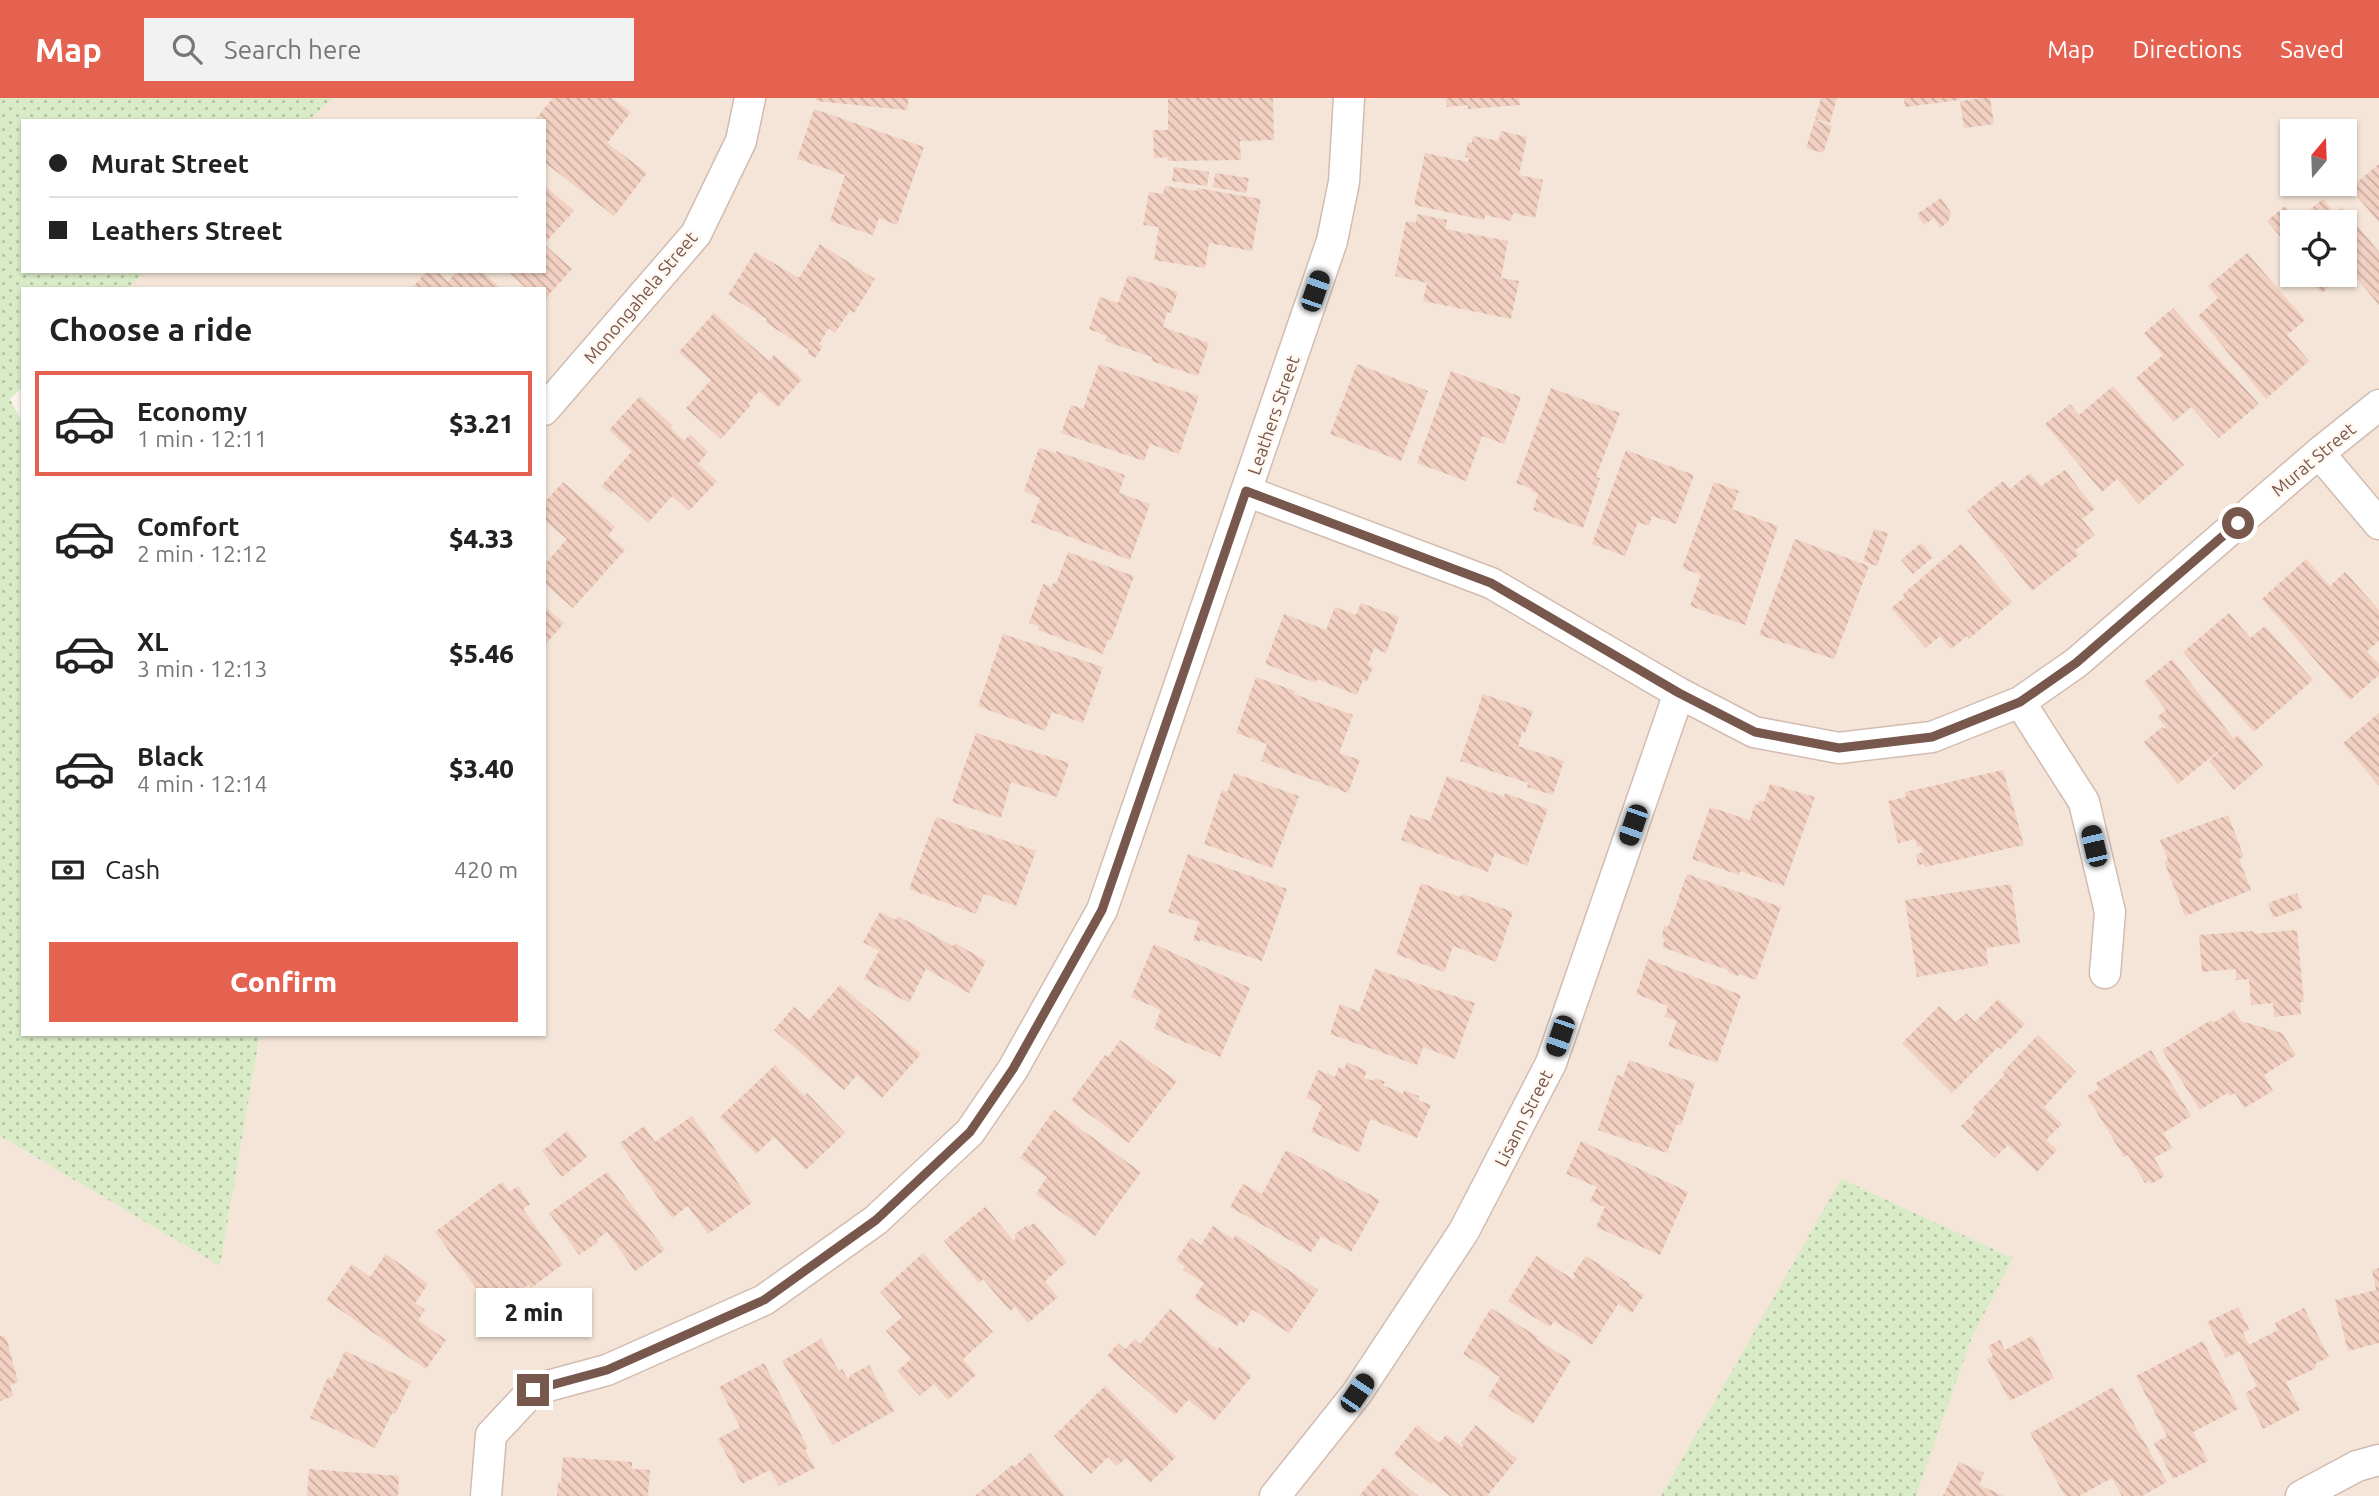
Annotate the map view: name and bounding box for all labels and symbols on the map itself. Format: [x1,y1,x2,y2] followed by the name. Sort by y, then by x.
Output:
[2280,119,2357,196] north arrow
[579,227,701,367] street label: Monongahela Street
[1299,268,1332,314] car
[1243,353,1303,477] street label: Leathers Street
[2267,418,2359,500] street label: Murat Street
[2222,507,2254,539] route start
[1617,802,1650,848] car
[2080,823,2109,869] car
[1544,1013,1577,1059] car
[1490,1066,1556,1170] street label: Lisann Street
[475,1288,591,1338] callout: 2 min
[1337,1370,1378,1416] car
[517,1374,549,1406] route end

